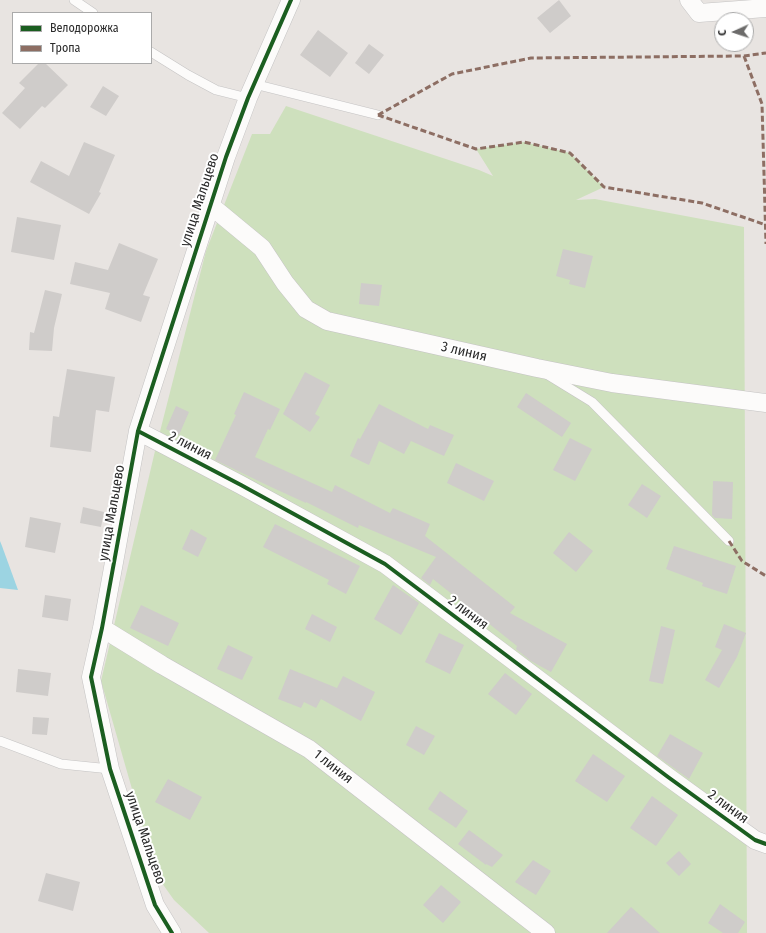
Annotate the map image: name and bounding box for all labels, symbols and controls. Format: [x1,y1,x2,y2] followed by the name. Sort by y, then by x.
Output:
[12,12,152,64] legend
[714,12,754,52] north arrow
[50,21,119,35] text: Велодорожка
[716,29,729,36] text: С
[50,41,81,55] text: Тропа
[177,151,223,249] street label: улица Мальцево
[440,339,488,365] street label: 3 линия
[166,428,214,464] street label: 2 линия
[95,464,129,562] street label: улица Мальцево
[445,592,491,634] street label: 2 линия
[310,746,356,788] street label: 1 линия
[704,787,752,827] street label: 2 линия
[121,789,169,887] street label: улица Мальцево

